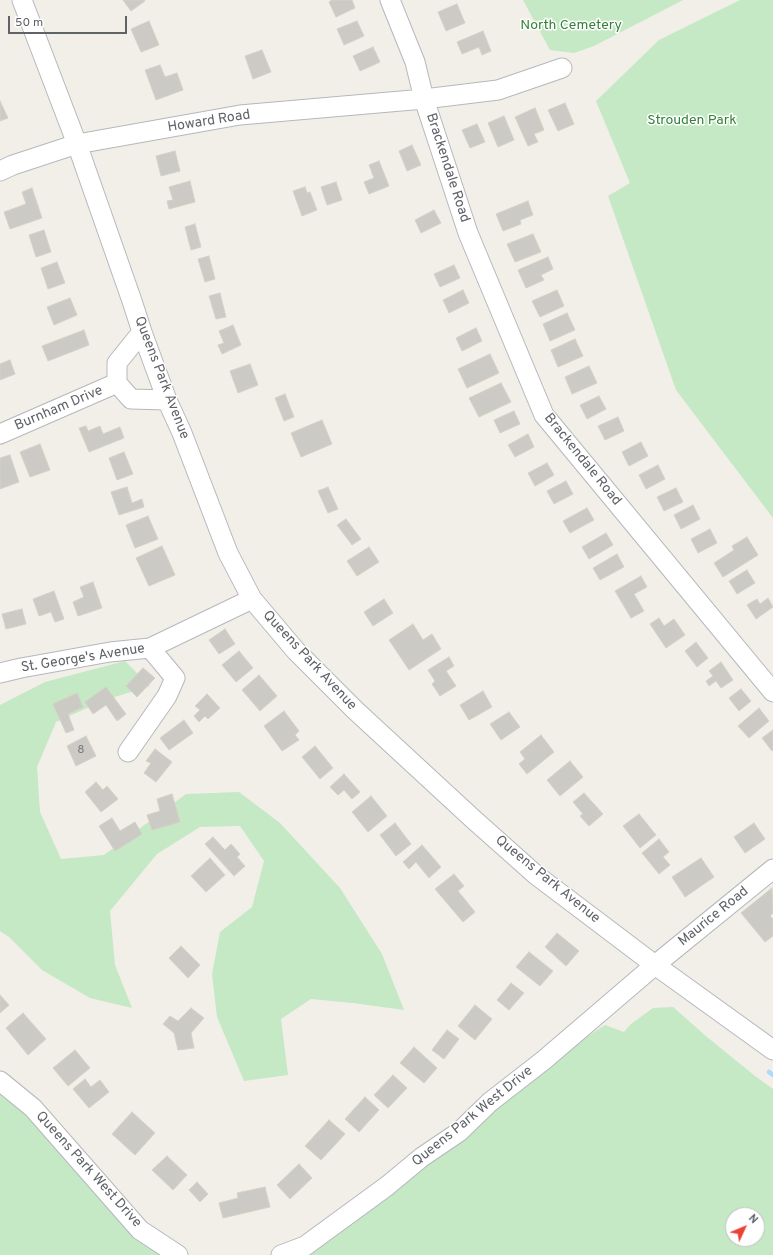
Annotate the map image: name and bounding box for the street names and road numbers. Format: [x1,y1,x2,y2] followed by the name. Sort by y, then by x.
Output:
[166,107,252,137] street label: Howard Road
[421,111,473,225] street label: Brackendale Road
[130,314,192,442] street label: Queens Park Avenue
[12,383,106,435] street label: Burnham Drive
[540,410,624,510] street label: Brackendale Road
[258,608,360,714] street label: Queens Park Avenue
[20,641,146,677] street label: St. George's Avenue
[491,832,603,928] street label: Queens Park Avenue
[676,884,752,950] street label: Maurice Road
[409,1063,537,1171] street label: Queens Park West Drive
[31,1108,145,1232] street label: Queens Park West Drive

